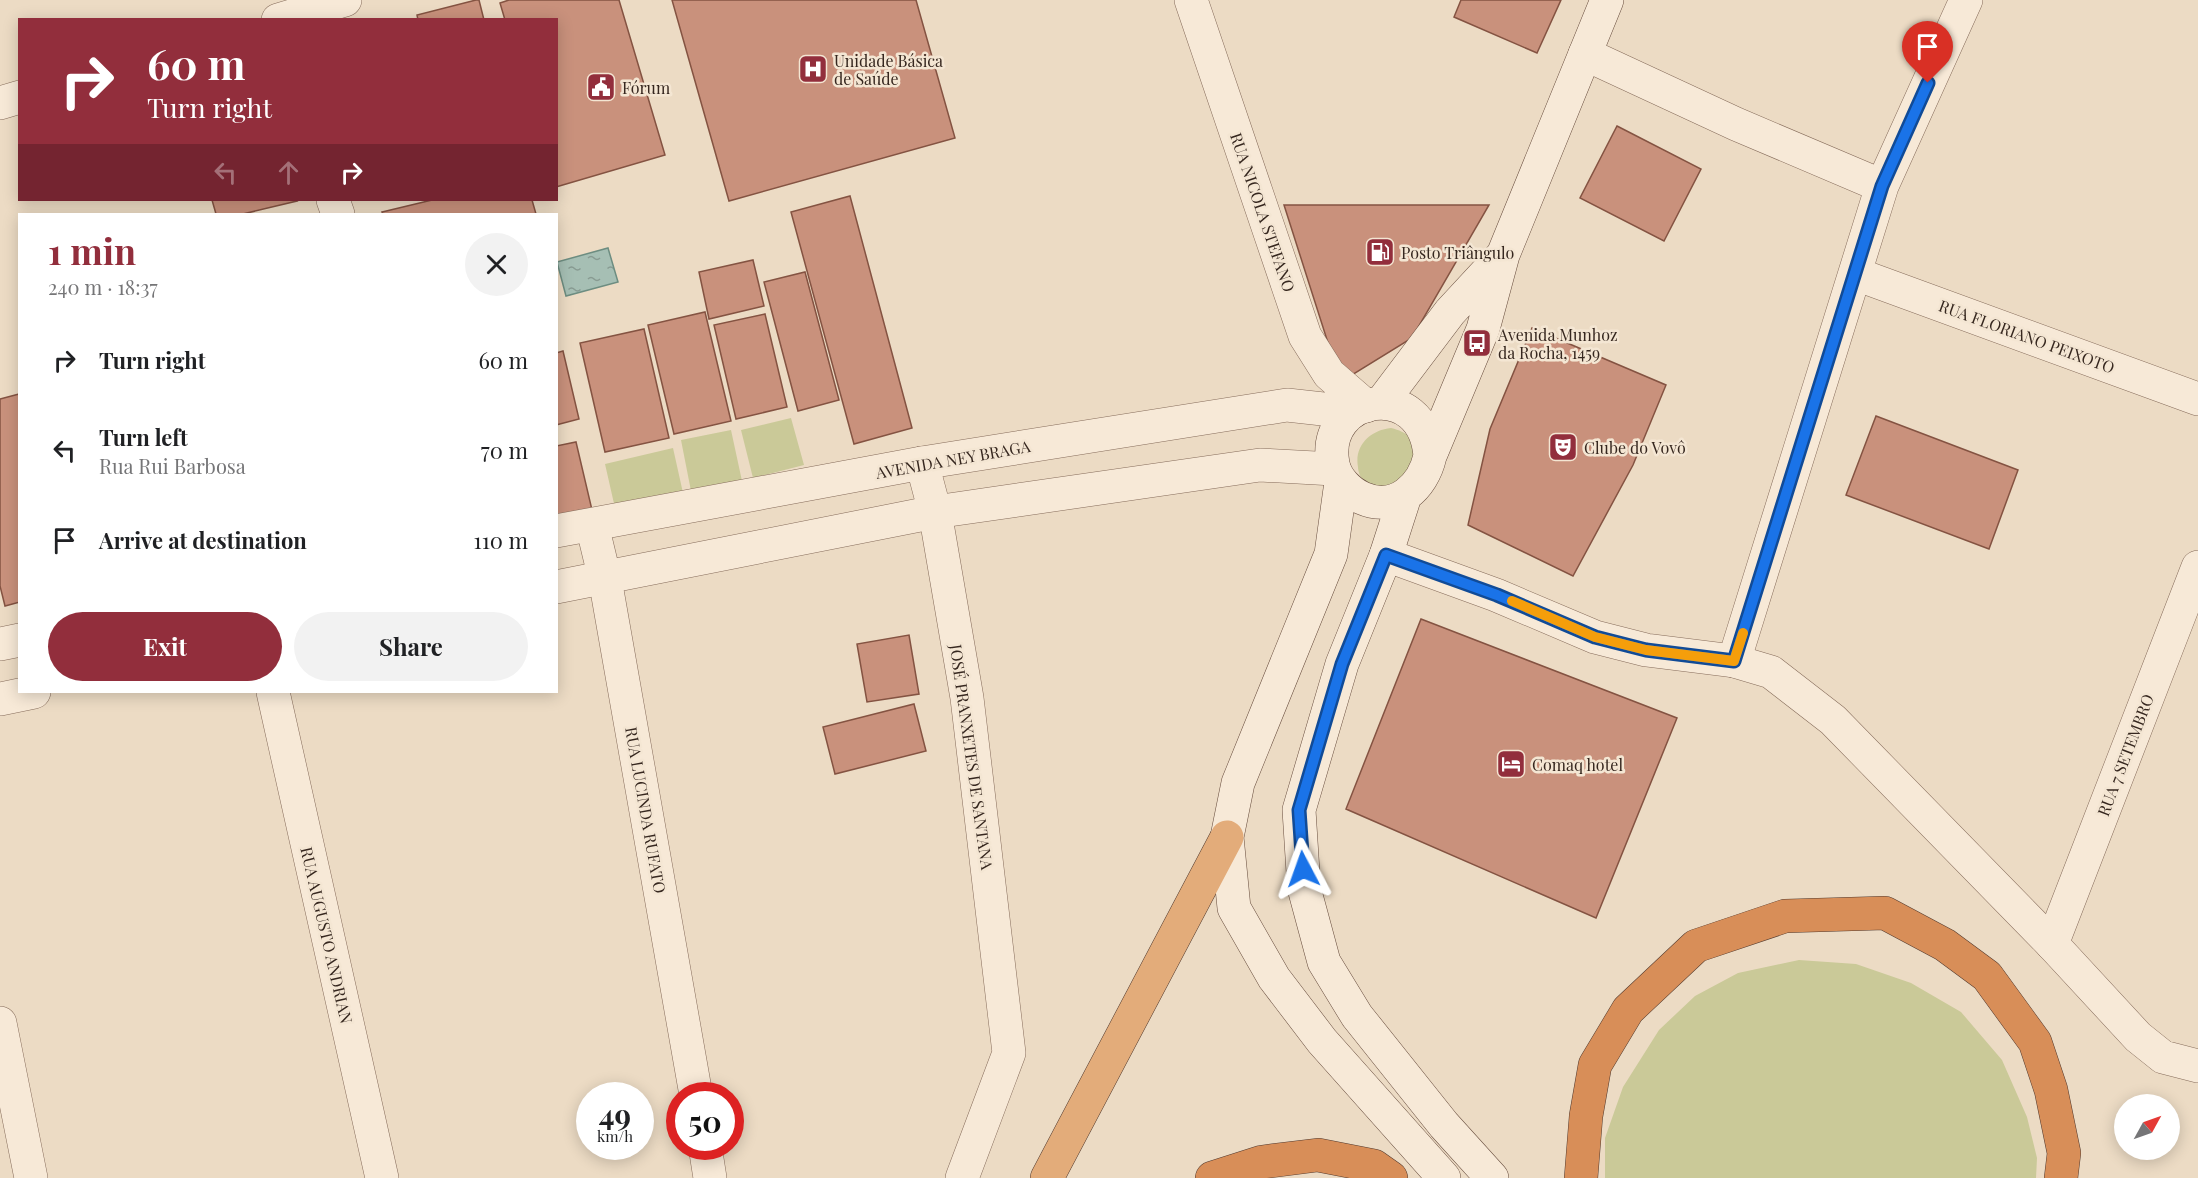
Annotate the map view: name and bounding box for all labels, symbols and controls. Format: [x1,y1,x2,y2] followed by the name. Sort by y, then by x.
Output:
[1902,21,1953,83] pin
[1911,30,1944,63] icon: arrive
[147,35,245,91] text: 60 m
[48,42,126,120] icon: right
[834,50,943,89] place label: Unidade Básica de Saúde
[797,53,829,85] hospital icon: Unidade Básica de Saúde
[585,71,617,103] public building icon: Fórum
[622,77,670,98] place label: Fórum
[147,89,272,125] text: Turn right
[1226,130,1300,295] street label: RUA NICOLA STEFANO
[209,156,242,189] icon: left
[272,156,305,189] icon: ahead
[335,156,368,189] icon: right
[48,226,136,274] text: 1 min
[465,233,528,296] button: close
[1364,236,1396,268] fuel station icon: Posto Triângulo
[1401,242,1514,263] place label: Posto Triângulo
[48,273,158,300] text: 240 m · 18:37
[1936,294,2118,378] street label: RUA FLORIANO PEIXOTO
[1497,324,1618,363] place label: Avenida Munhoz da Rocha, 1459
[1461,327,1493,359] bus stop icon: Avenida Munhoz da Rocha, 1459
[48,344,81,377] icon: right
[99,345,205,375] text: Turn right
[478,345,528,375] text: 60 m
[99,422,188,452] text: Turn left
[1547,431,1579,463] theatre icon: Clube do Vovô
[48,434,81,467] icon: left
[481,435,528,465] text: 70 m
[873,435,1033,483] street label: AVENIDA NEY BRAGA
[1584,437,1686,458] place label: Clube do Vovô
[99,452,246,479] text: Rua Rui Barbosa
[48,524,81,557] icon: arrive
[99,525,307,555] text: Arrive at destination
[474,525,528,555] text: 110 m
[48,612,282,681] button: Exit
[294,612,528,681] button: Share
[946,642,998,872] street label: JOSÉ PRANXETES DE SANTANA
[2092,691,2158,819] street label: RUA 7 SETEMBRO
[621,725,671,895] street label: RUA LUCINDA RUFATO
[1495,748,1527,780] hotel icon: Comaq hotel
[1532,754,1623,775] place label: Comaq hotel
[1271,837,1335,901] position arrow
[296,845,358,1025] street label: RUA AUGUSTO ANDRIAN
[666,1082,744,1160] speed limit sign: 50
[599,1094,631,1134] text: 49
[2114,1094,2180,1160] north arrow
[2114,1094,2180,1160] map controls
[597,1126,633,1146] text: km/h

